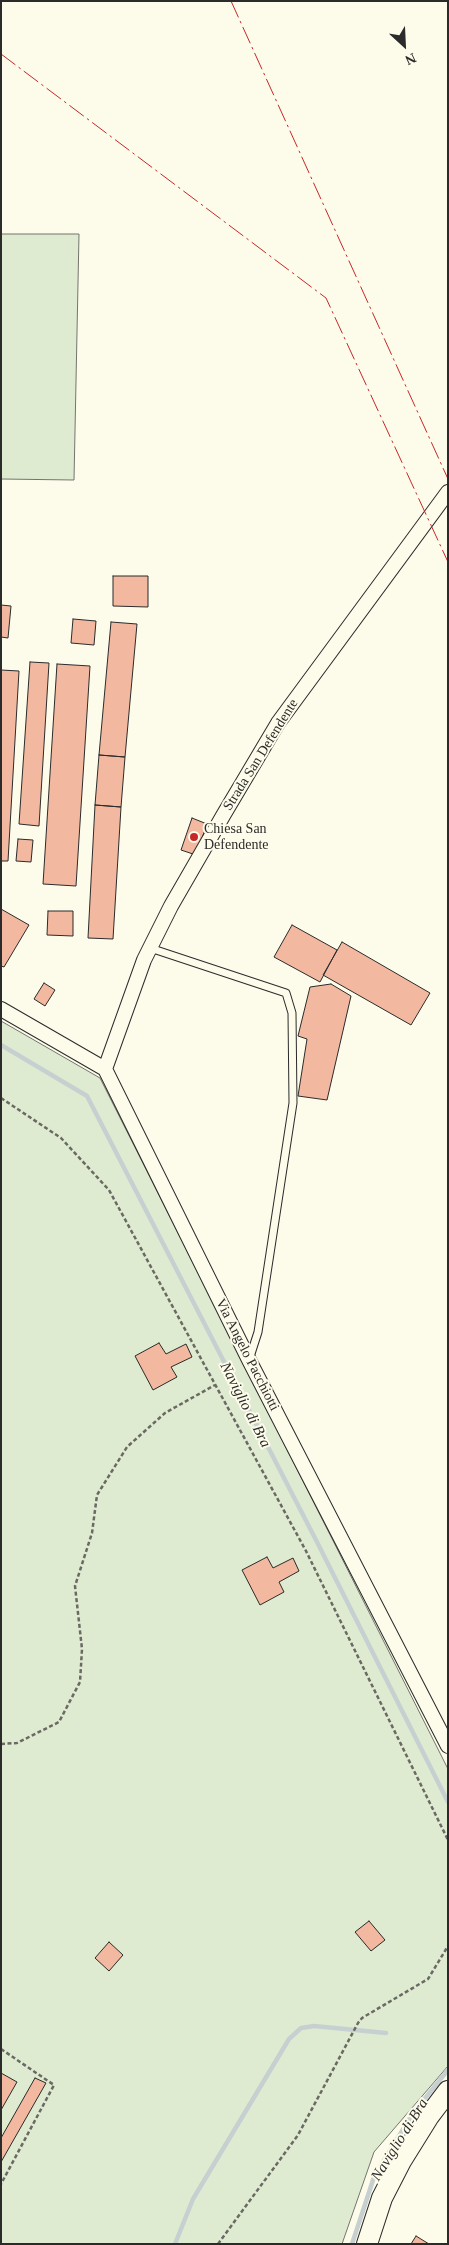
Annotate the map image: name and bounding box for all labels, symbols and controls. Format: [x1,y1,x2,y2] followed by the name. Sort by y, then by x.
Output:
[379,20,429,70] north arrow
[403,50,418,68] text: N
[220,696,302,814] street label: Strada San Defendente
[204,821,269,854] place label: Chiesa San Defendente
[188,831,200,843] marker: Chiesa San Defendente
[211,1296,283,1414] street label: Via Angelo Pacchiotti
[216,1359,274,1451] water label: Naviglio di Bra
[368,2096,432,2184] water label: Naviglio di Bra

